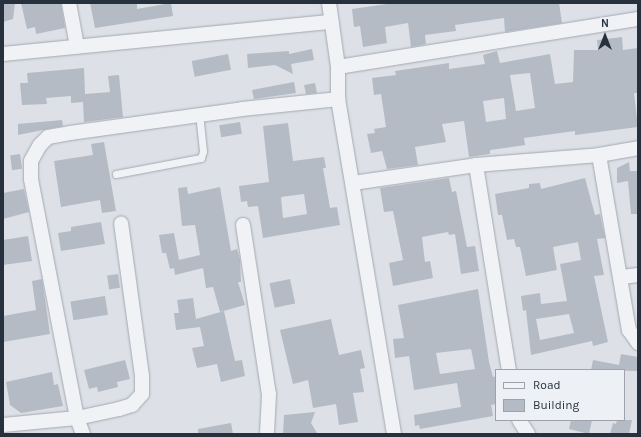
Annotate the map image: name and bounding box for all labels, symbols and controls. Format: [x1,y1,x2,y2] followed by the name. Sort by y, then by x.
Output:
[585,16,625,56] north arrow
[601,17,609,30] text: N
[495,369,625,421] legend
[533,378,561,392] text: Road
[533,398,579,412] text: Building

